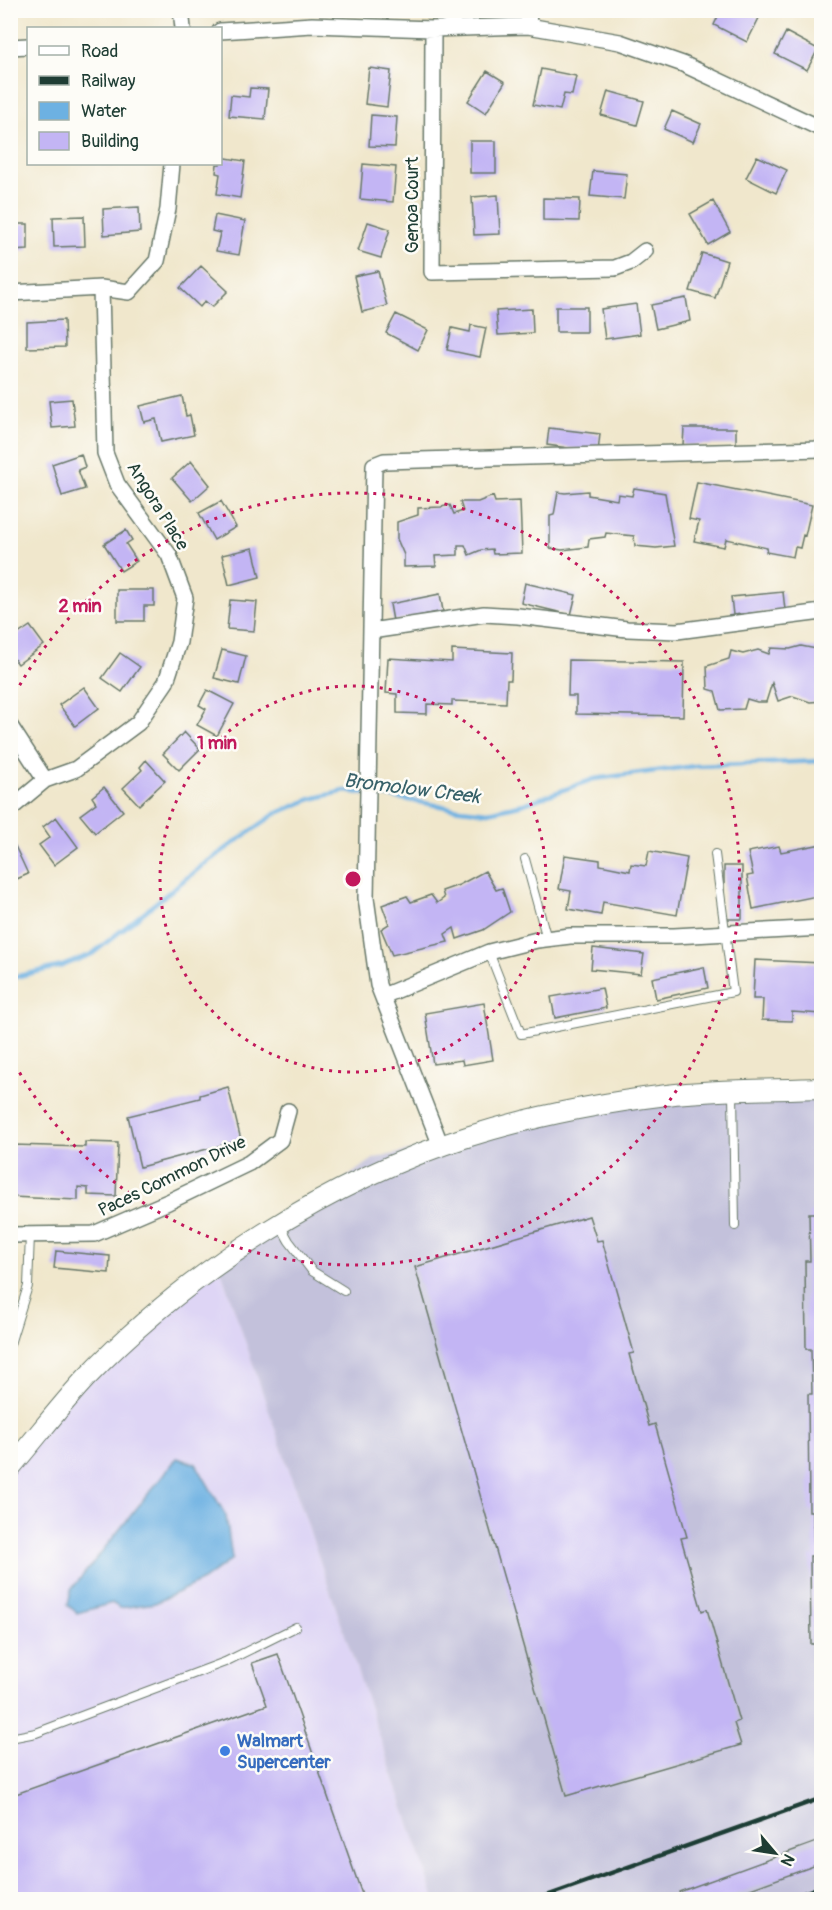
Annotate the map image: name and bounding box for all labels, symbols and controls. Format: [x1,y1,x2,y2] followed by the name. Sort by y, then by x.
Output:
[27,27,222,165] legend
[81,40,118,63] text: Road
[81,70,136,93] text: Railway
[81,100,127,123] text: Water
[81,130,139,153] text: Building
[401,156,424,253] street label: Genoa Court
[121,458,194,555] street label: Angora Place
[58,595,102,618] text: 2 min
[197,732,237,755] text: 1 min
[342,768,483,809] water label: Bromolow Creek
[343,869,363,889] centre of rings
[94,1131,250,1222] street label: Paces Common Drive
[237,1730,331,1774] place label: Walmart Supercenter
[218,1744,232,1758] marker: Walmart Supercenter
[745,1823,805,1883] north arrow
[776,1850,799,1870] text: N

